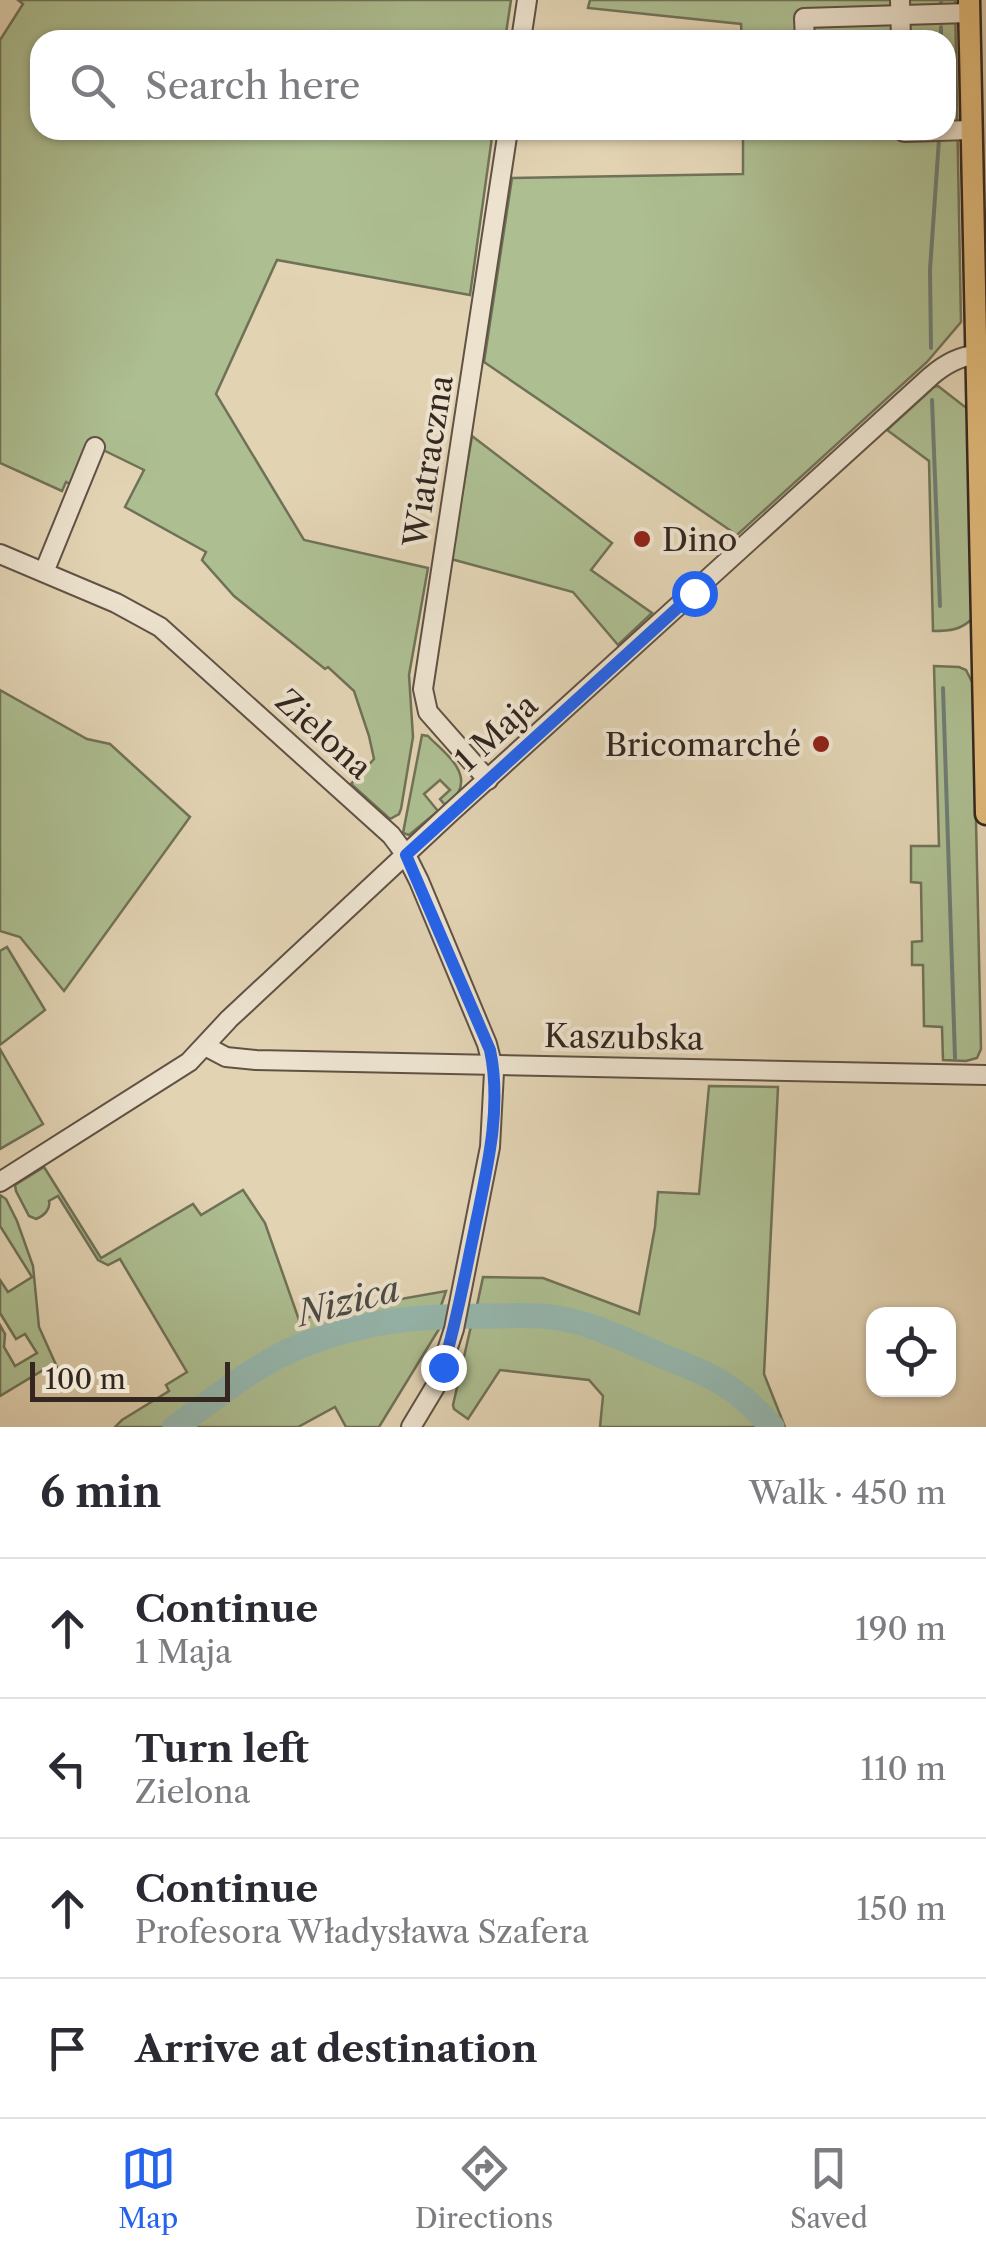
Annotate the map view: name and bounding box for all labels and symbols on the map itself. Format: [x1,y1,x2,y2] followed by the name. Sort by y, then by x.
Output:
[395,372,461,551] street label: Wiatraczna
[662,520,737,559] place label: Dino
[631,528,653,550] marker: Dino
[672,571,718,617] route start
[268,681,380,787] street label: Zielona
[447,685,545,779] street label: 1 Maja
[605,725,801,764] place label: Bricomarché
[810,733,832,755] marker: Bricomarché
[544,1016,704,1058] street label: Kaszubska
[289,1267,404,1336] water label: Nizica
[421,1345,467,1391] route end
[30,1357,230,1402] scale bar

